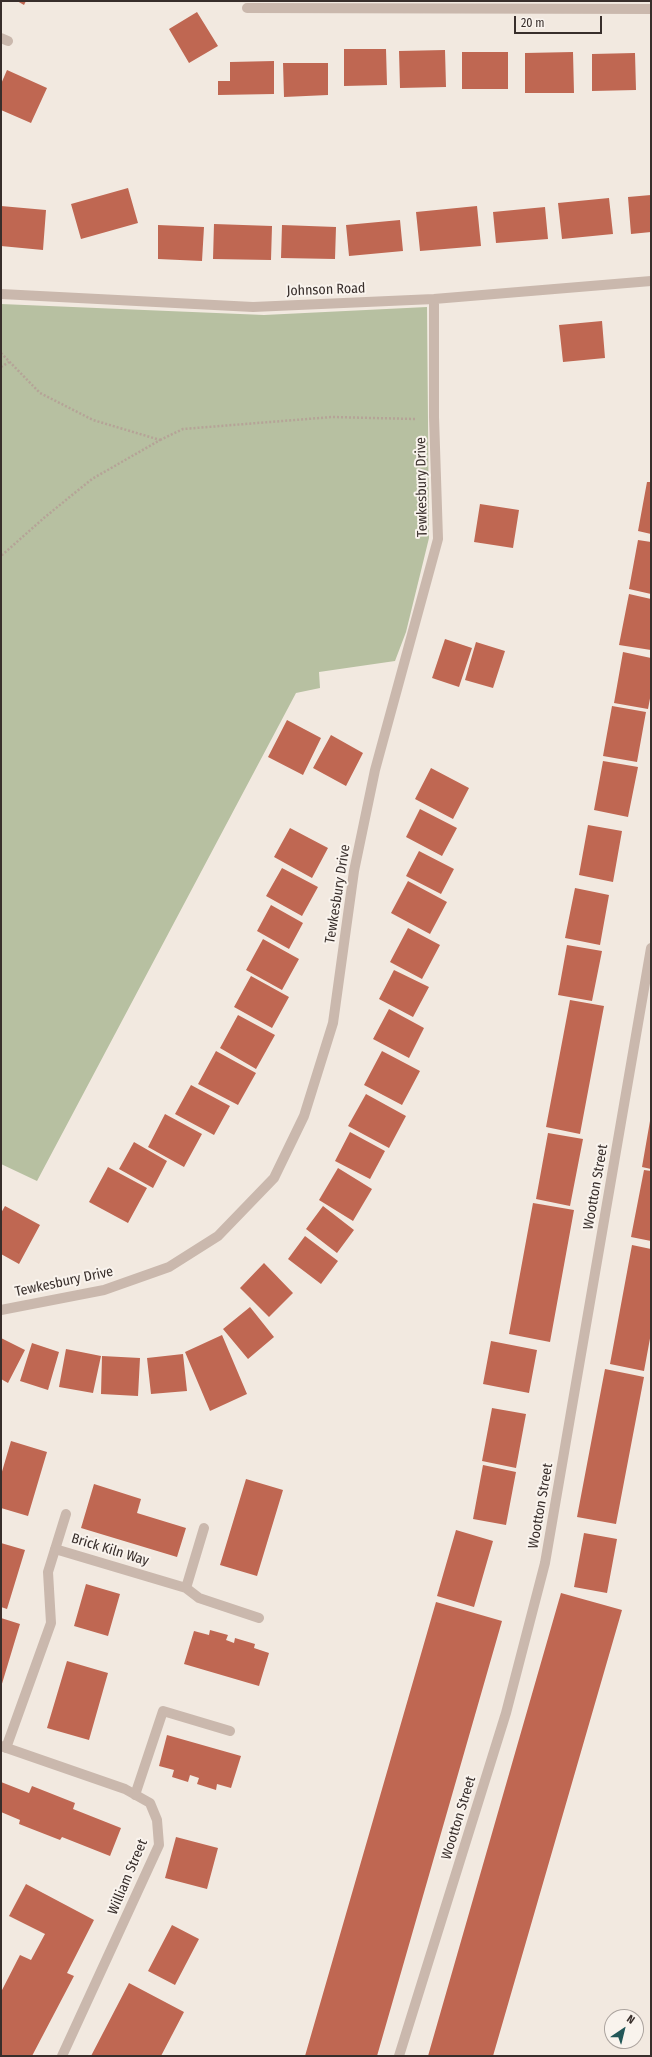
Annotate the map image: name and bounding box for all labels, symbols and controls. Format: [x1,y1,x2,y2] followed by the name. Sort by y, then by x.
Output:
[516,8,604,34] scale bar
[521,16,545,30] text: 20 m
[286,280,366,300] street label: Johnson Road
[413,437,431,537] street label: Tewkesbury Drive
[322,843,354,945] street label: Tewkesbury Drive
[580,1143,612,1231] street label: Wootton Street
[13,1263,115,1301] street label: Tewkesbury Drive
[525,1462,557,1550] street label: Wootton Street
[69,1530,151,1570] street label: Brick Kiln Way
[438,1774,480,1862] street label: Wootton Street
[105,1837,151,1917] street label: William Street
[604,2009,644,2049] north arrow
[624,2012,637,2027] text: N

